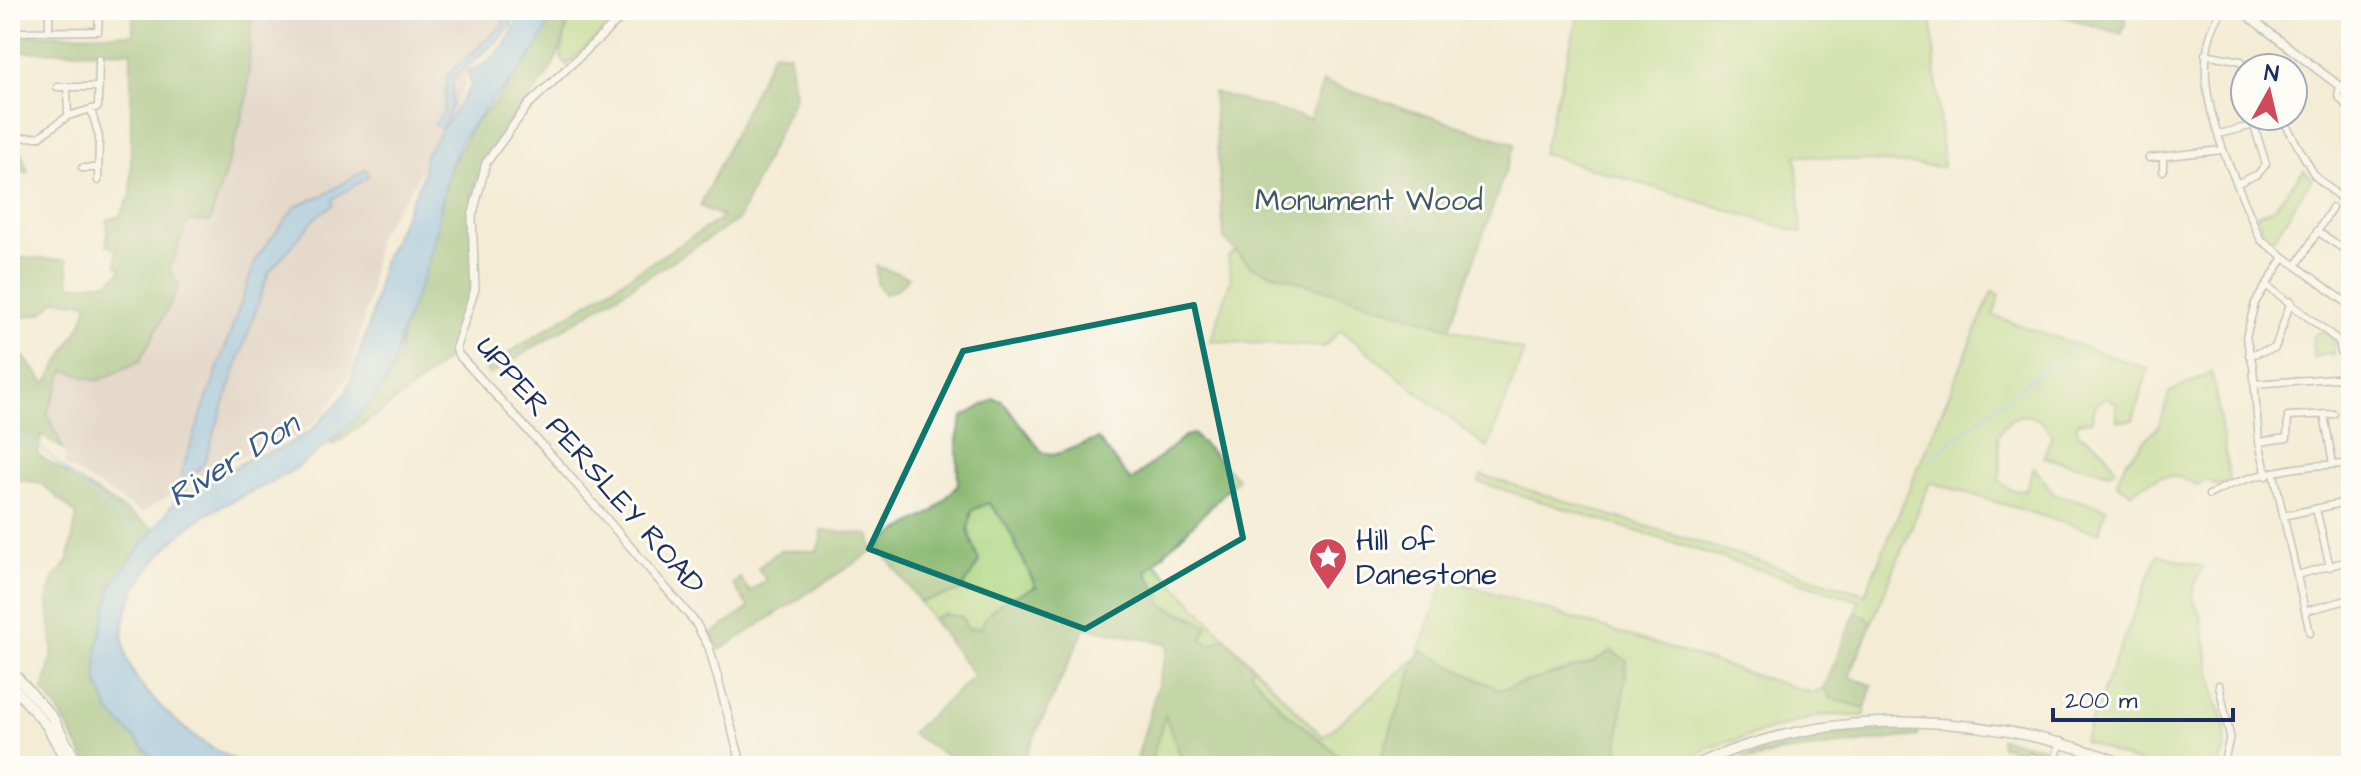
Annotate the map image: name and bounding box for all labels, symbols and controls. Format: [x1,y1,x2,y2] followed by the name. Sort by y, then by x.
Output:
[2229,52,2309,132] north arrow
[2263,57,2281,90] text: N
[1255,180,1483,222] park label: Monument Wood
[466,327,715,604] street label: UPPER PERSLEY ROAD
[160,401,311,518] water label: River Don
[1356,520,1497,596] place label: Hill of Danestone
[1307,536,1349,591] place icon: Hill of Danestone
[2053,672,2233,722] scale bar
[2065,684,2138,718] text: 200 m

